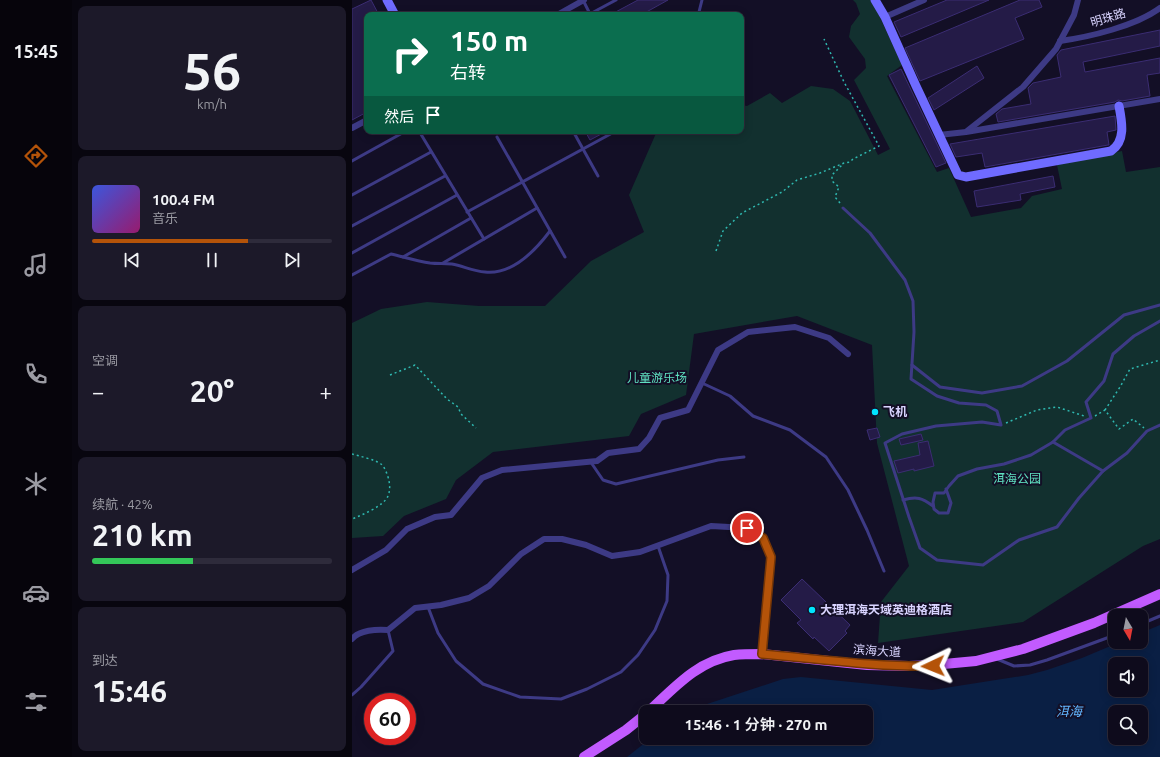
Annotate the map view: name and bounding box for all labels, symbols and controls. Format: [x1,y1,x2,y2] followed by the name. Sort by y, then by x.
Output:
[1089,6,1127,29] street label: 明珠路
[450,25,528,56] text: 150 m
[384,28,436,80] icon: right
[13,41,59,61] text: 15:45
[183,42,241,100] text: 56
[450,62,486,82] text: 右转
[197,97,227,111] text: km/h
[422,104,444,126] icon: arrive
[384,108,414,125] text: 然后
[22,142,50,170] icon: directions
[152,191,215,208] text: 100.4 FM
[152,211,178,225] text: 音乐
[121,249,143,271] icon: previous
[201,249,223,271] icon: pause
[281,249,303,271] icon: next
[22,251,50,279] icon: music
[92,353,118,367] text: 空调
[22,360,50,388] icon: phone
[627,371,687,384] park label: 儿童游乐场
[190,374,234,408] text: 20°
[92,379,104,404] text: −
[320,379,332,404] text: +
[883,405,908,418] place label: 飞机
[870,407,880,417] marker: 飞机
[22,470,50,498] icon: climate
[993,472,1041,485] park label: 洱海公园
[92,497,153,511] text: 续航 · 42%
[730,511,764,545] pin
[736,517,758,539] icon: arrive
[92,518,193,552] text: 210 km
[22,579,50,607] icon: car
[820,603,952,616] place label: 大理洱海天域英迪格酒店
[807,605,817,615] marker: 大理洱海天域英迪格酒店
[1108,609,1148,649] north arrow
[1108,609,1148,745] map controls
[853,642,901,659] street label: 滨海大道
[912,645,954,687] position arrow
[92,653,118,667] text: 到达
[1108,657,1148,697] button: sound
[92,674,167,708] text: 15:46
[22,688,50,716] icon: filters
[364,693,416,745] speed limit sign: 60
[1056,704,1084,718] water label: 洱海
[1108,705,1148,745] button: search
[684,716,828,733] text: 15:46 · 1 分钟 · 270 m

